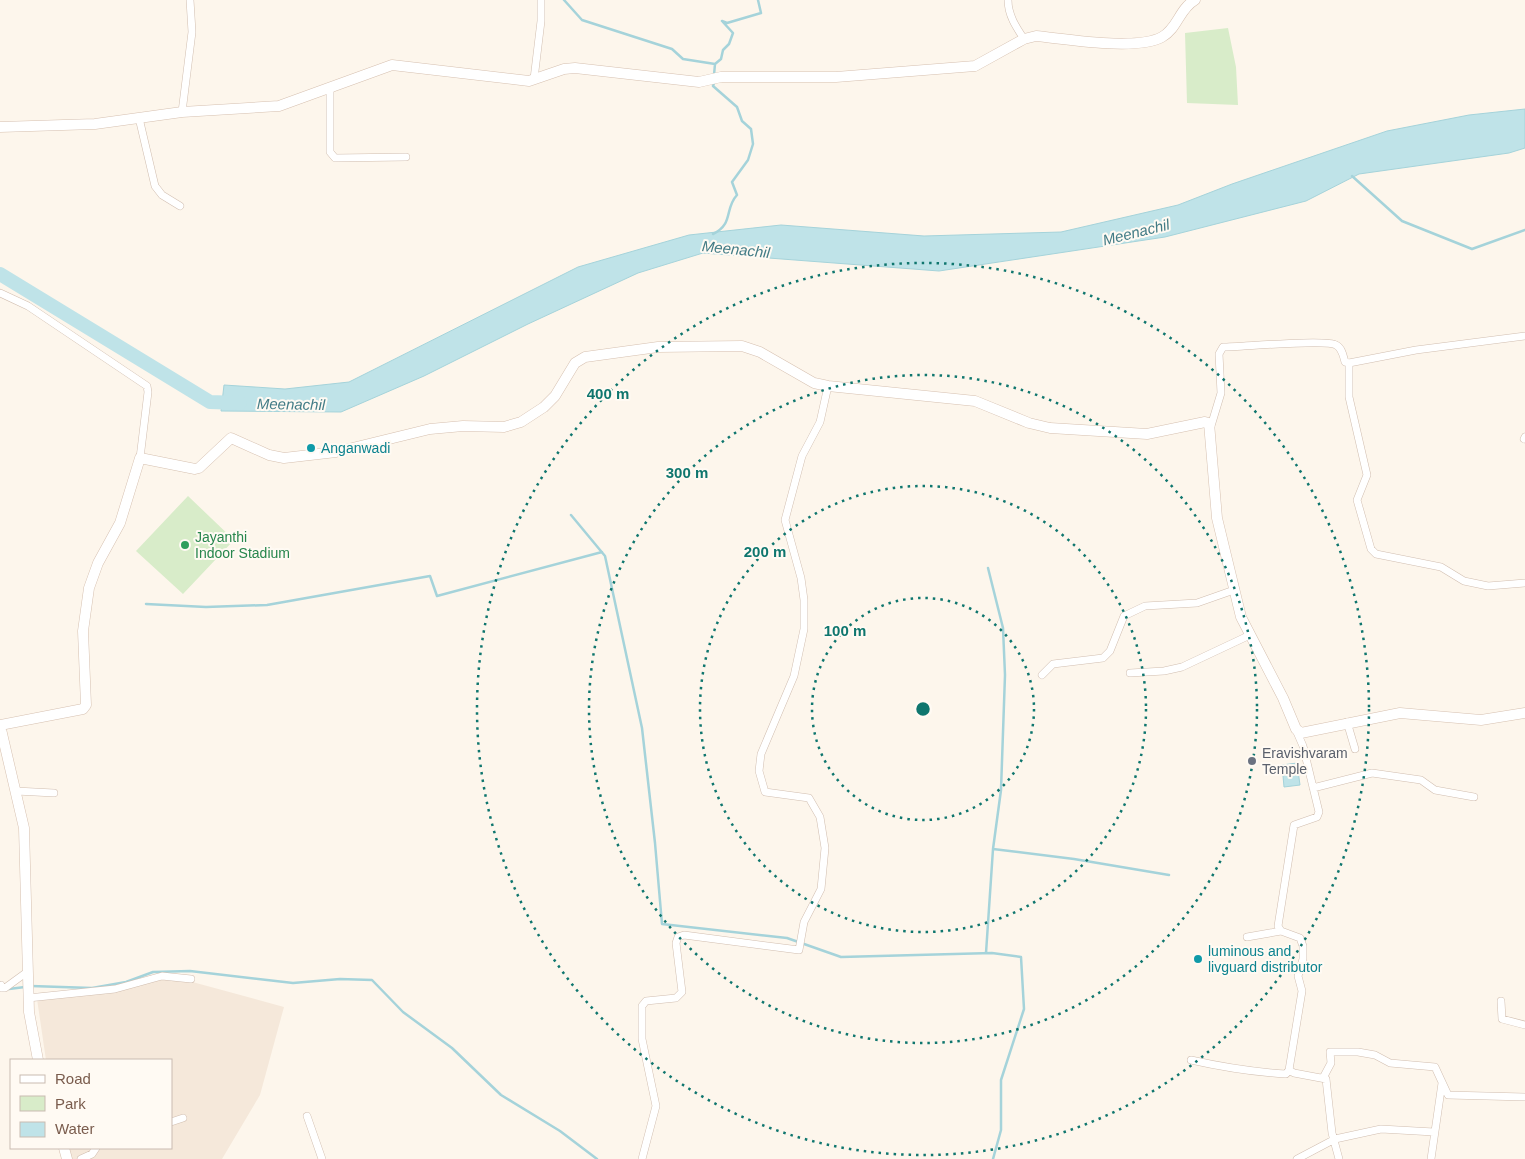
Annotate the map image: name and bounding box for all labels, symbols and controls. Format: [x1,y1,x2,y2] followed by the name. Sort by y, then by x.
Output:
[1101,215,1172,249] water label: Meenachil
[701,237,772,261] water label: Meenachil
[587,385,629,402] text: 400 m
[257,395,326,413] water label: Meenachil
[321,440,390,456] place label: Anganwadi
[305,442,317,454] marker: Anganwadi
[666,464,708,481] text: 300 m
[195,529,290,561] place label: Jayanthi Indoor Stadium
[179,539,191,551] marker: Jayanthi Indoor Stadium
[744,543,786,560] text: 200 m
[824,622,866,639] text: 100 m
[914,700,932,718] centre of rings
[1262,745,1348,777] place label: Eravishvaram Temple
[1246,755,1258,767] marker: Eravishvaram Temple
[1208,943,1323,975] place label: luminous and livguard distributor
[1192,953,1204,965] marker: luminous and livguard distributor
[10,1059,172,1149] legend
[55,1070,91,1087] text: Road
[55,1095,86,1112] text: Park
[55,1120,94,1137] text: Water

